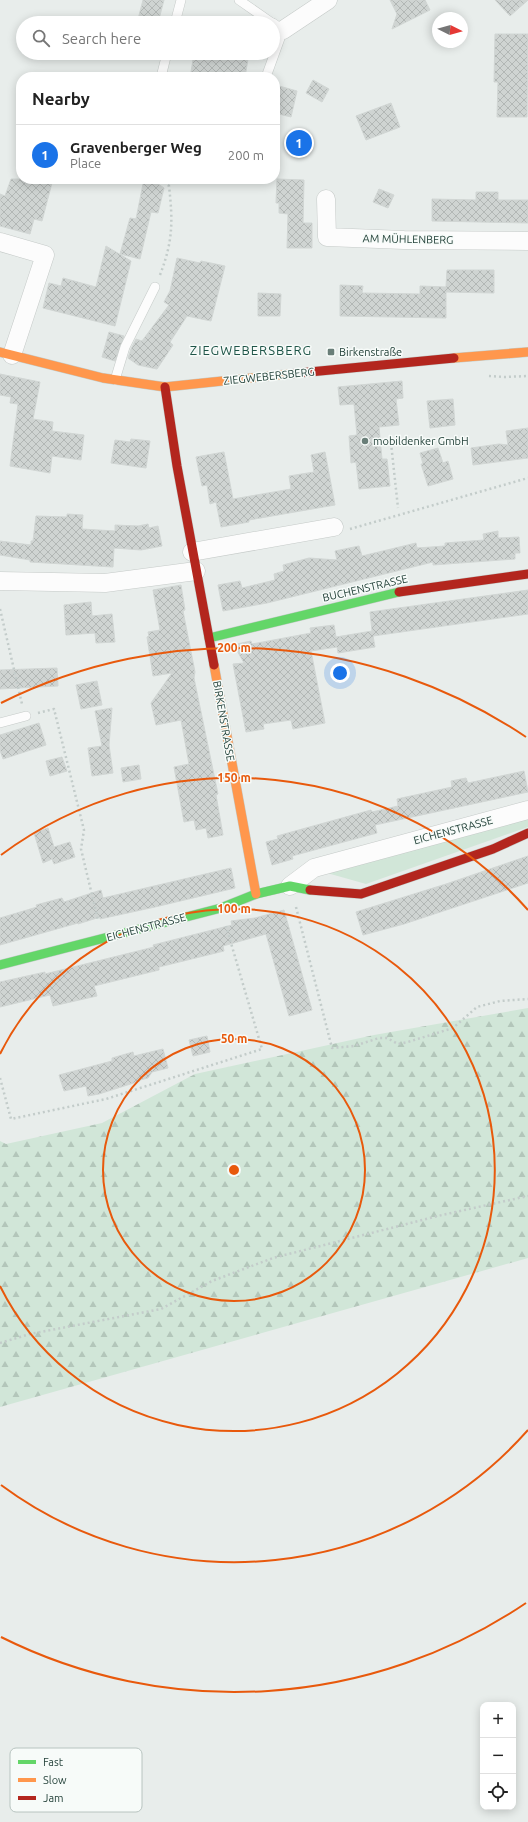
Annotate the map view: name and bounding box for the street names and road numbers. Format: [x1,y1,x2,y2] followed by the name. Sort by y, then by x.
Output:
[362,232,454,246] street label: AM MÜHLENBERG
[223,365,315,387] street label: ZIEGWEBERSBERG
[321,572,409,604] street label: BUCHENSTRASSE
[211,680,237,762] street label: BIRKENSTRASSE
[412,814,494,846] street label: EICHENSTRASSE
[105,911,187,943] street label: EICHENSTRASSE

